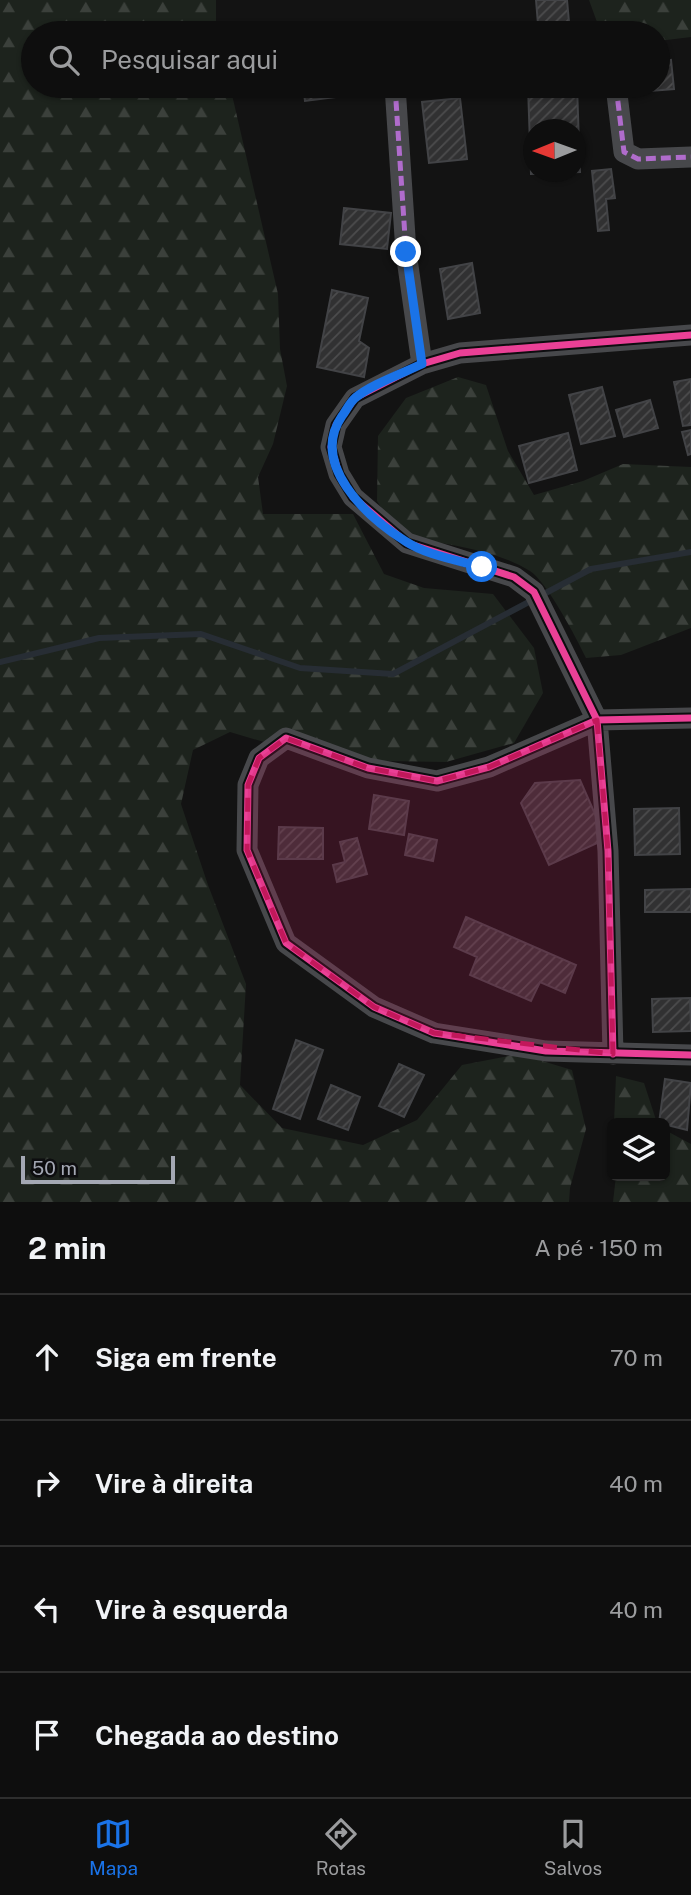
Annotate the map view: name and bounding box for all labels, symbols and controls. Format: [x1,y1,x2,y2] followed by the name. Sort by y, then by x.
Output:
[21,21,670,98] search box
[45,41,83,79] icon: search
[101,44,278,75] text: Pesquisar aqui
[523,119,586,182] north arrow
[390,236,421,267] route end
[466,551,497,582] route start
[607,1118,670,1181] map controls
[607,1118,670,1181] button: layers
[21,1153,175,1185] scale bar
[32,1157,77,1179] text: 50 m
[28,1230,107,1266] text: 2 min
[535,1234,663,1261] text: A pé · 150 m
[28,1338,66,1376] icon: ahead
[95,1342,277,1373] text: Siga em frente
[610,1344,663,1371] text: 70 m
[28,1464,66,1502] icon: right
[95,1468,253,1499] text: Vire à direita
[609,1470,663,1497] text: 40 m
[28,1590,66,1628] icon: left
[95,1594,288,1625] text: Vire à esquerda
[609,1596,663,1623] text: 40 m
[28,1716,66,1754] icon: arrive
[95,1720,339,1751] text: Chegada ao destino
[89,1815,138,1879] tab: Mapa
[316,1815,366,1879] tab: Rotas
[544,1815,602,1879] tab: Salvos

